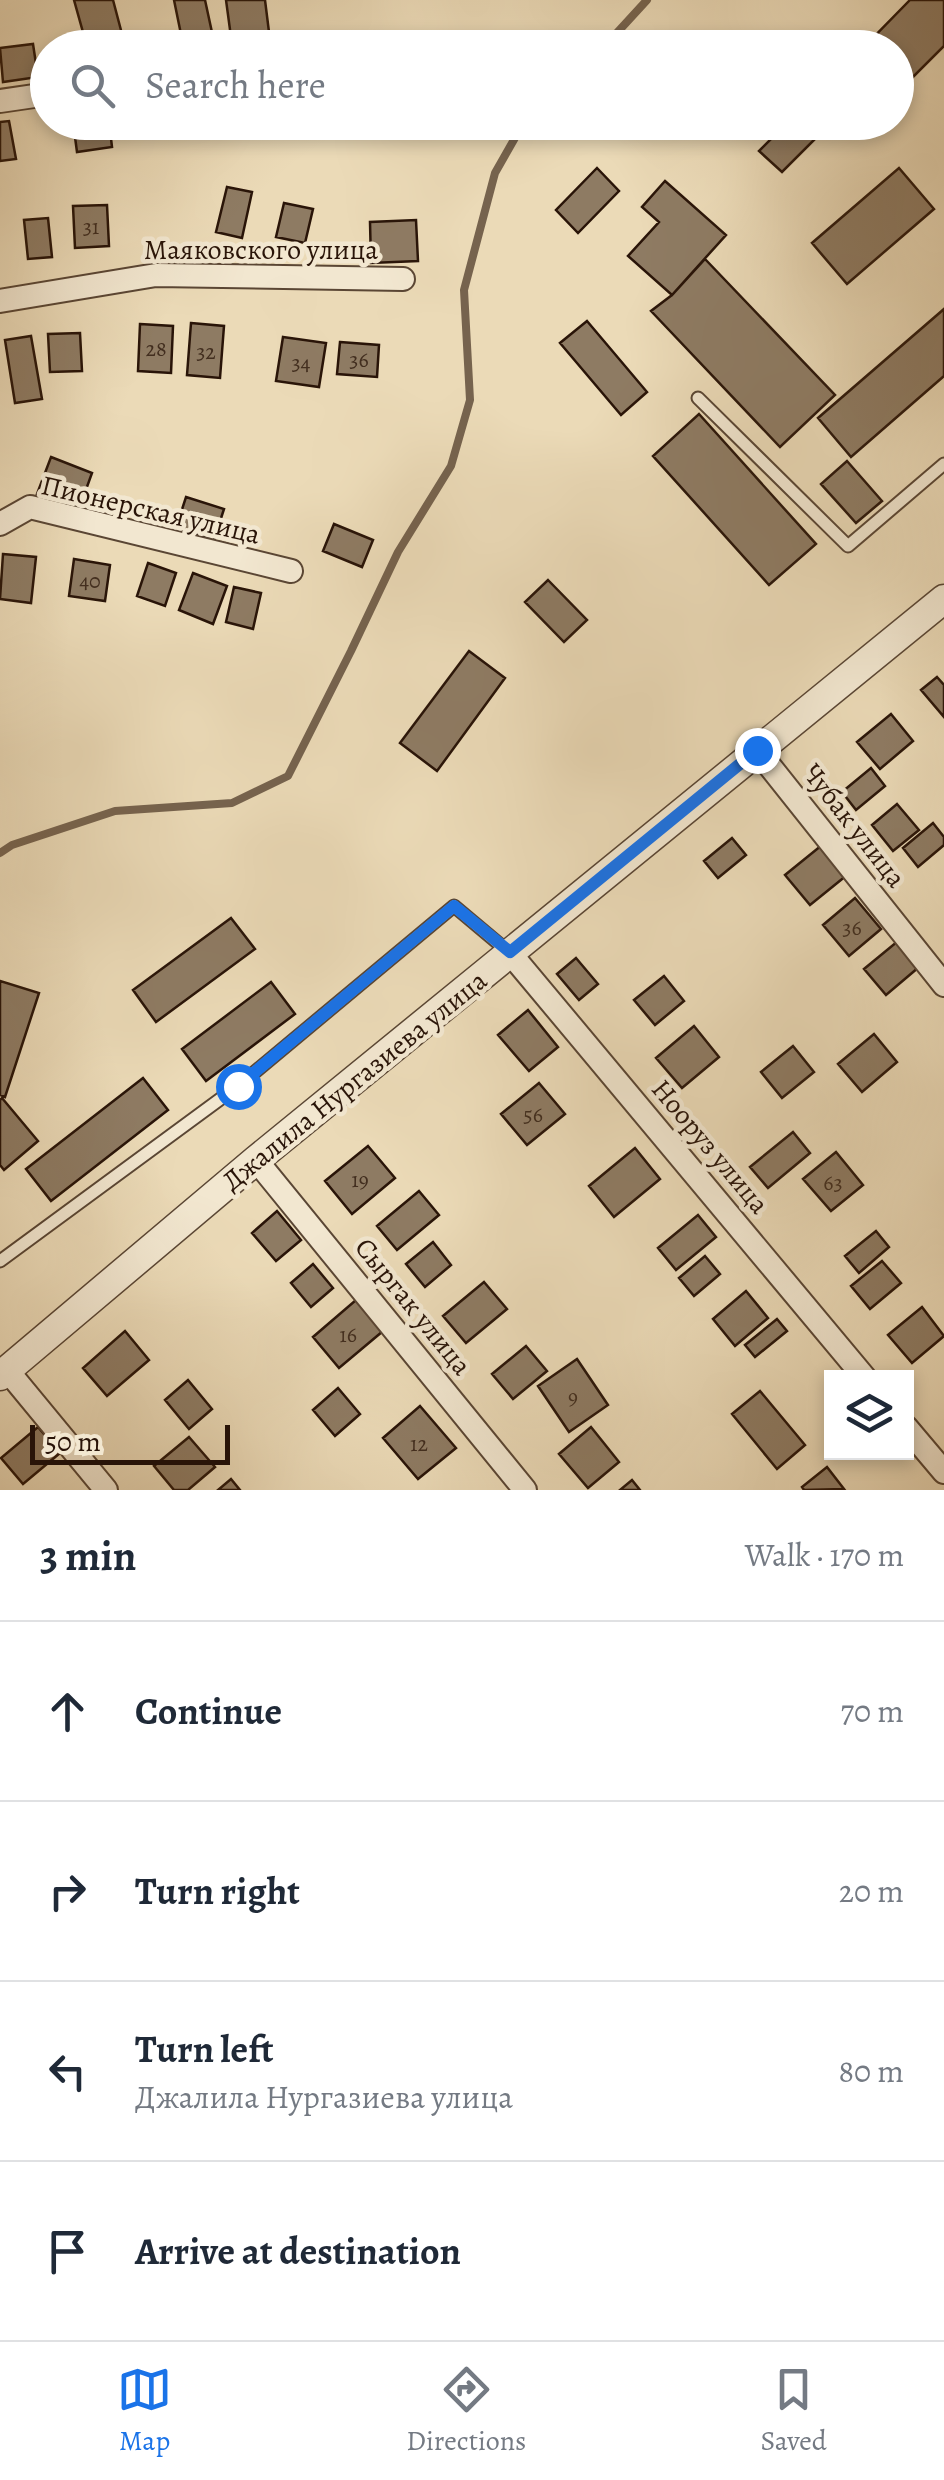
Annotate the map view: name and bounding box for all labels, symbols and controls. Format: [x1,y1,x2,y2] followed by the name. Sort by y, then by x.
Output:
[30,30,914,140] search box
[65,58,120,113] icon: search
[145,59,326,111] text: Search here
[83,212,99,242] house number: 31
[144,231,378,269] street label: Маяковского улица
[145,334,167,364] house number: 28
[196,337,216,367] house number: 32
[349,345,369,375] house number: 36
[291,348,311,378] house number: 34
[38,466,264,554] street label: Пионерская улица
[79,566,101,596] house number: 40
[735,728,781,774] route end
[794,756,915,896] street label: Чубак улица
[842,913,862,943] house number: 36
[214,962,495,1200] street label: Джалила Нургазиева улица
[216,1064,262,1110] route start
[643,1071,778,1222] street label: Нооруз улица
[523,1100,543,1130] house number: 56
[351,1165,369,1195] house number: 19
[823,1168,843,1198] house number: 63
[346,1230,480,1383] street label: Сыргак улица
[339,1320,357,1350] house number: 16
[824,1370,914,1460] map controls
[824,1370,914,1460] button: layers
[568,1382,578,1412] house number: 9
[30,1420,230,1464] scale bar
[45,1423,101,1461] text: 50 m
[410,1429,428,1459] house number: 12
[40,1527,136,1584] text: 3 min
[745,1533,904,1577] text: Walk · 170 m
[40,1684,95,1739] icon: ahead
[135,1685,282,1737] text: Continue
[841,1689,904,1733] text: 70 m
[40,1864,95,1919] icon: right
[135,1865,300,1917] text: Turn right
[839,1869,904,1913] text: 20 m
[135,2023,274,2075] text: Turn left
[40,2044,95,2099] icon: left
[838,2049,904,2093] text: 80 m
[135,2075,513,2119] text: Джалила Нургазиева улица
[40,2224,95,2279] icon: arrive
[135,2225,461,2277] text: Arrive at destination
[117,2362,172,2460] tab: Map
[406,2362,526,2460] tab: Directions
[761,2362,827,2460] tab: Saved

